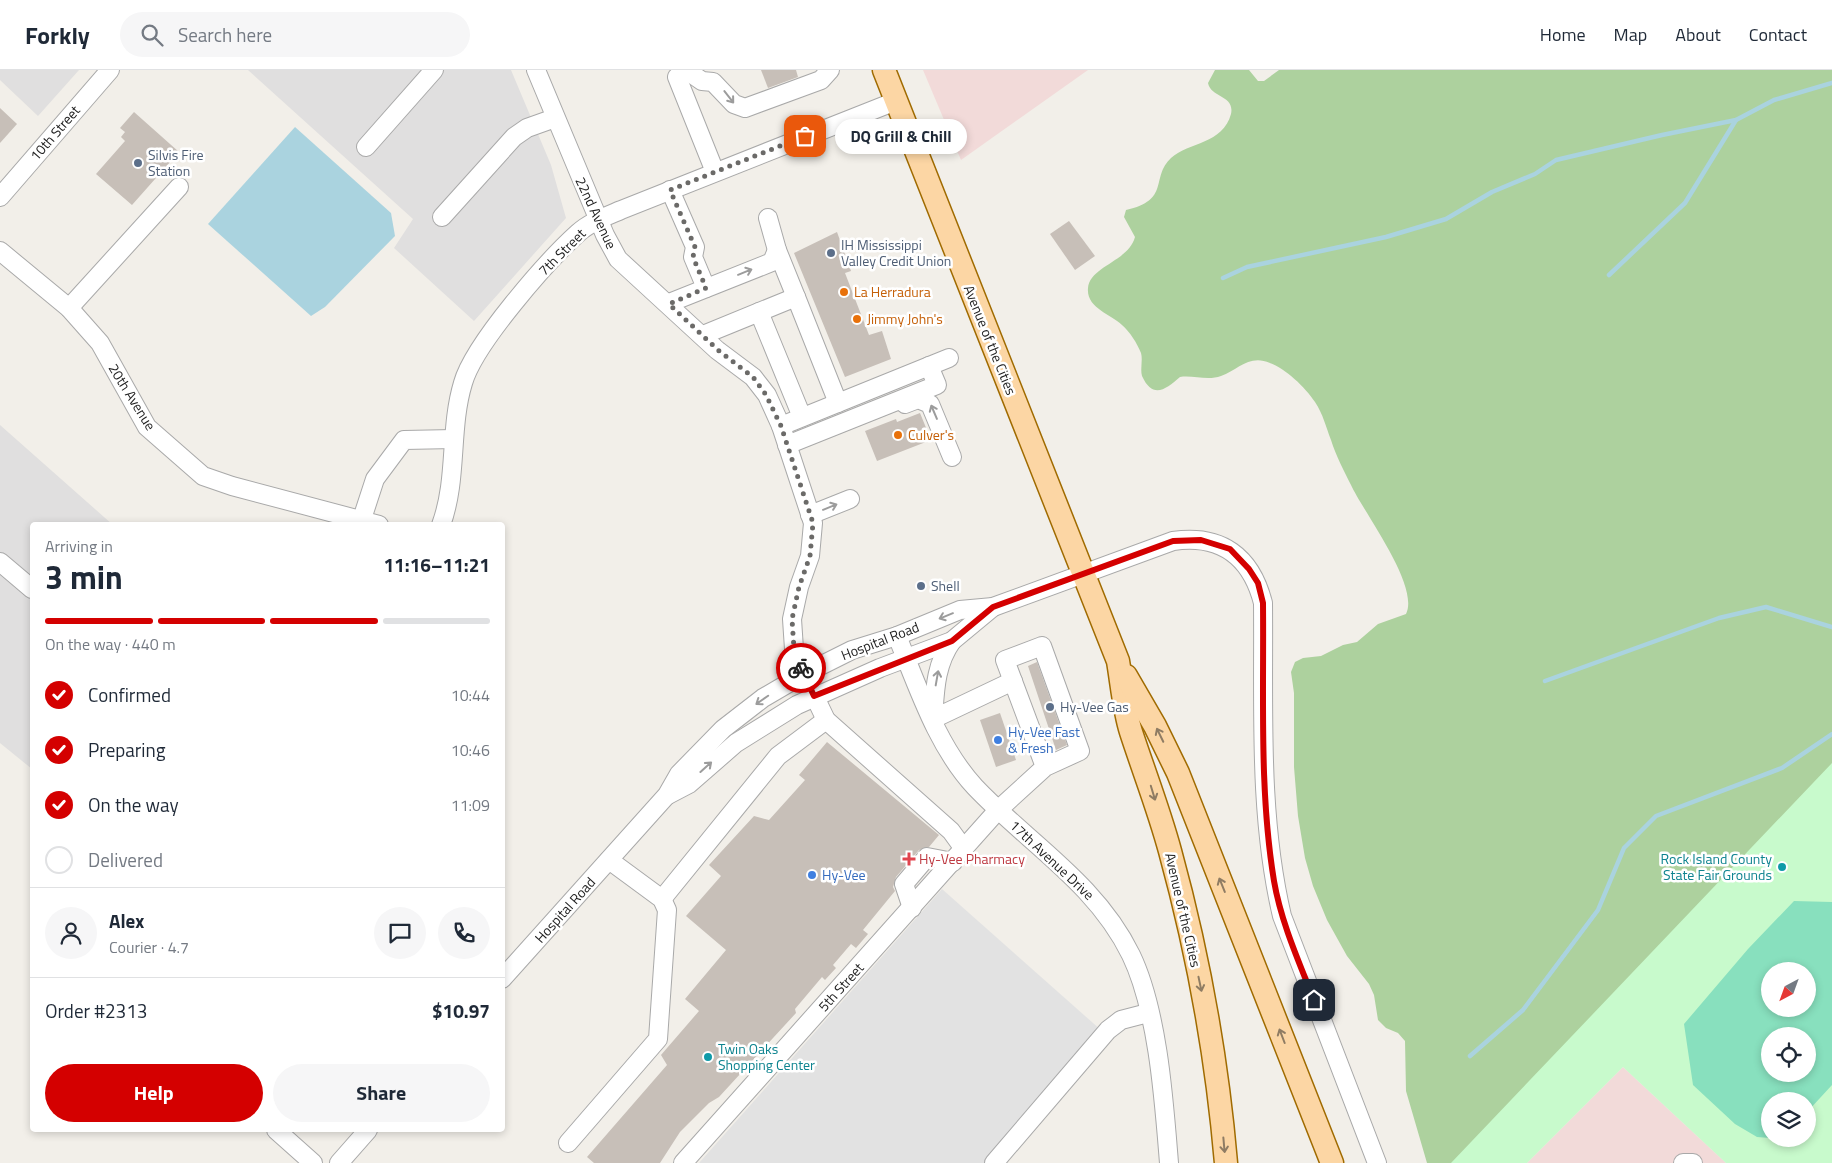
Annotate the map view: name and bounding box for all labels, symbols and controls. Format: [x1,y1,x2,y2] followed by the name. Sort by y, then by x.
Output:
[120,12,470,57] search box
[25,17,90,53] text: Forkly
[178,20,272,49] text: Search here
[138,21,166,49] icon: search
[1540,21,1586,48] text: Home
[1614,21,1647,48] text: Map
[1675,21,1721,48] text: About
[1749,21,1807,48] text: Contact
[723,90,734,103] one-way arrow
[25,100,85,165] street label: 10th Street
[784,115,826,157] pin
[835,118,968,154] callout: DQ Grill & Chill
[791,122,819,150] icon: bag
[850,124,952,148] text: DQ Grill & Chill
[148,144,203,181] place label: Silvis Fire Station
[132,157,144,169] marker: Silvis Fire Station
[571,173,622,252] street label: 22nd Avenue
[533,223,590,280] street label: 7th Street
[841,234,951,271] place label: IH Mississippi Valley Credit Union
[825,247,837,259] marker: IH Mississippi Valley Credit Union
[737,267,752,277] one-way arrow
[854,281,931,302] place label: La Herradura
[959,282,1022,398] street label: Avenue of the Cities
[838,286,850,298] marker: La Herradura
[867,308,943,329] place label: Jimmy John's
[851,313,863,325] marker: Jimmy John's
[104,359,161,434] street label: 20th Avenue
[928,405,938,420] one-way arrow
[908,424,954,445] place label: Culver's
[892,429,904,441] marker: Culver's
[822,502,837,512] one-way arrow
[45,534,113,558] text: Arriving in
[383,550,490,579] text: 11:16–11:21
[45,553,123,601] text: 3 min
[931,575,960,596] place label: Shell
[915,580,927,592] marker: Shell
[939,611,954,621] one-way arrow
[838,616,922,665] street label: Hospital Road
[45,632,176,656] text: On the way · 440 m
[776,643,826,693] courier
[787,654,815,682] icon: bike
[932,670,942,686] one-way arrow
[88,680,171,709] text: Confirmed
[45,681,73,709] icon: check
[451,683,490,707] text: 10:44
[756,695,770,705] one-way arrow
[1060,696,1129,717] place label: Hy-Vee Gas
[1044,701,1056,713] marker: Hy-Vee Gas
[1008,721,1080,758] place label: Hy-Vee Fast & Fresh
[1154,728,1164,743] one-way arrow
[992,734,1004,746] marker: Hy-Vee Fast & Fresh
[88,735,165,764] text: Preparing
[45,736,73,764] icon: check
[451,738,490,762] text: 10:46
[700,762,713,773] one-way arrow
[1148,784,1158,800] one-way arrow
[88,790,179,819] text: On the way
[45,791,73,819] icon: check
[451,793,490,817] text: 11:09
[1005,815,1099,904] street label: 17th Avenue Drive
[88,845,163,874] text: Delivered
[919,848,1025,869] place label: Hy-Vee Pharmacy
[1661,848,1772,885] place label: Rock Island County State Fair Grounds
[1160,851,1207,969] street label: Avenue of the Cities
[903,853,915,865] marker: Hy-Vee Pharmacy
[1776,861,1788,873] marker: Rock Island County State Fair Grounds
[822,864,866,885] place label: Hy-Vee
[806,869,818,881] marker: Hy-Vee
[529,872,600,947] street label: Hospital Road
[1217,878,1226,893] one-way arrow
[109,906,144,935] text: Alex
[45,907,97,959] button: person
[374,907,426,959] button: chat
[438,907,490,959] button: phone
[109,935,189,959] text: Courier · 4.7
[813,957,868,1016] street label: 5th Street
[1761,962,1816,1018] north arrow
[1761,962,1816,1147] map controls
[1196,976,1206,992] one-way arrow
[1293,979,1335,1021] pin
[1300,986,1328,1014] icon: home
[45,996,147,1025] text: Order #2313
[432,996,490,1025] text: $10.97
[1761,1027,1816,1082] button: locate
[1277,1029,1286,1044] one-way arrow
[718,1038,815,1075] place label: Twin Oaks Shopping Center
[702,1051,714,1063] marker: Twin Oaks Shopping Center
[45,1064,263,1122] button: Help
[273,1064,490,1122] button: Share
[1761,1092,1816,1147] button: layers
[1219,1137,1229,1153] one-way arrow

